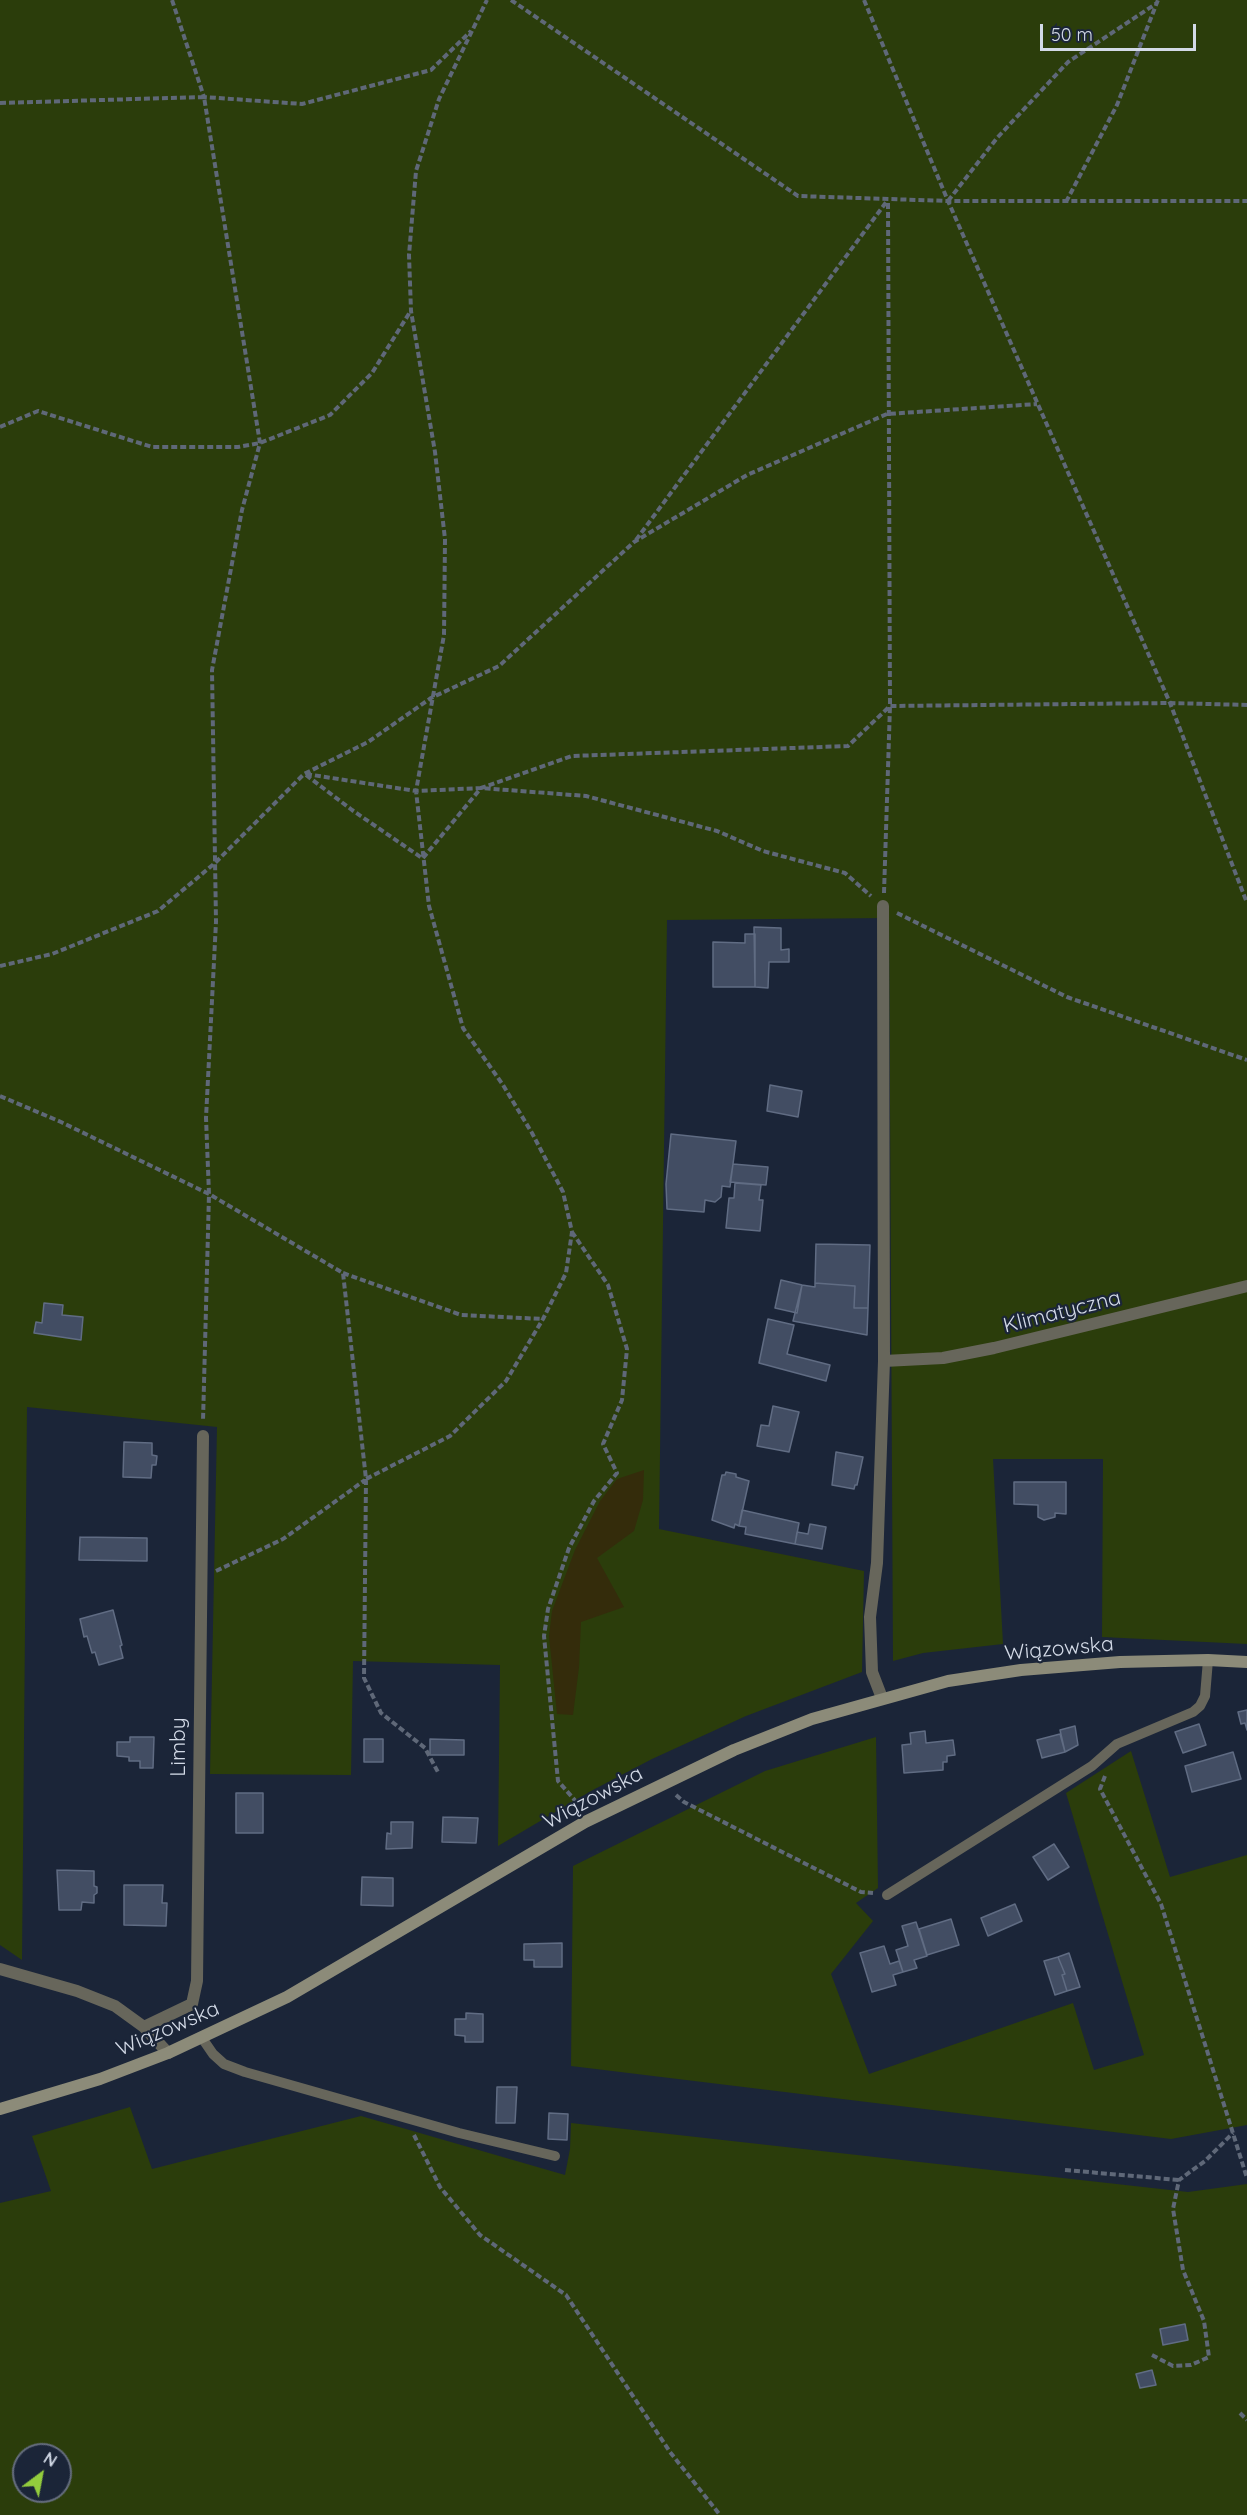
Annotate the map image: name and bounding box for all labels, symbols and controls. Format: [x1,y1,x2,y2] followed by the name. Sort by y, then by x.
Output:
[1043,12,1199,50] scale bar
[1051,23,1093,46] text: 50 m
[1001,1285,1123,1339] street label: Klimatyczna
[1003,1632,1115,1666] street label: Wiązowska
[166,1717,192,1777] street label: Limby
[539,1761,647,1835] street label: Wiązowska
[113,1996,223,2062] street label: Wiązowska
[12,2443,72,2503] north arrow
[40,2448,61,2471] text: N

